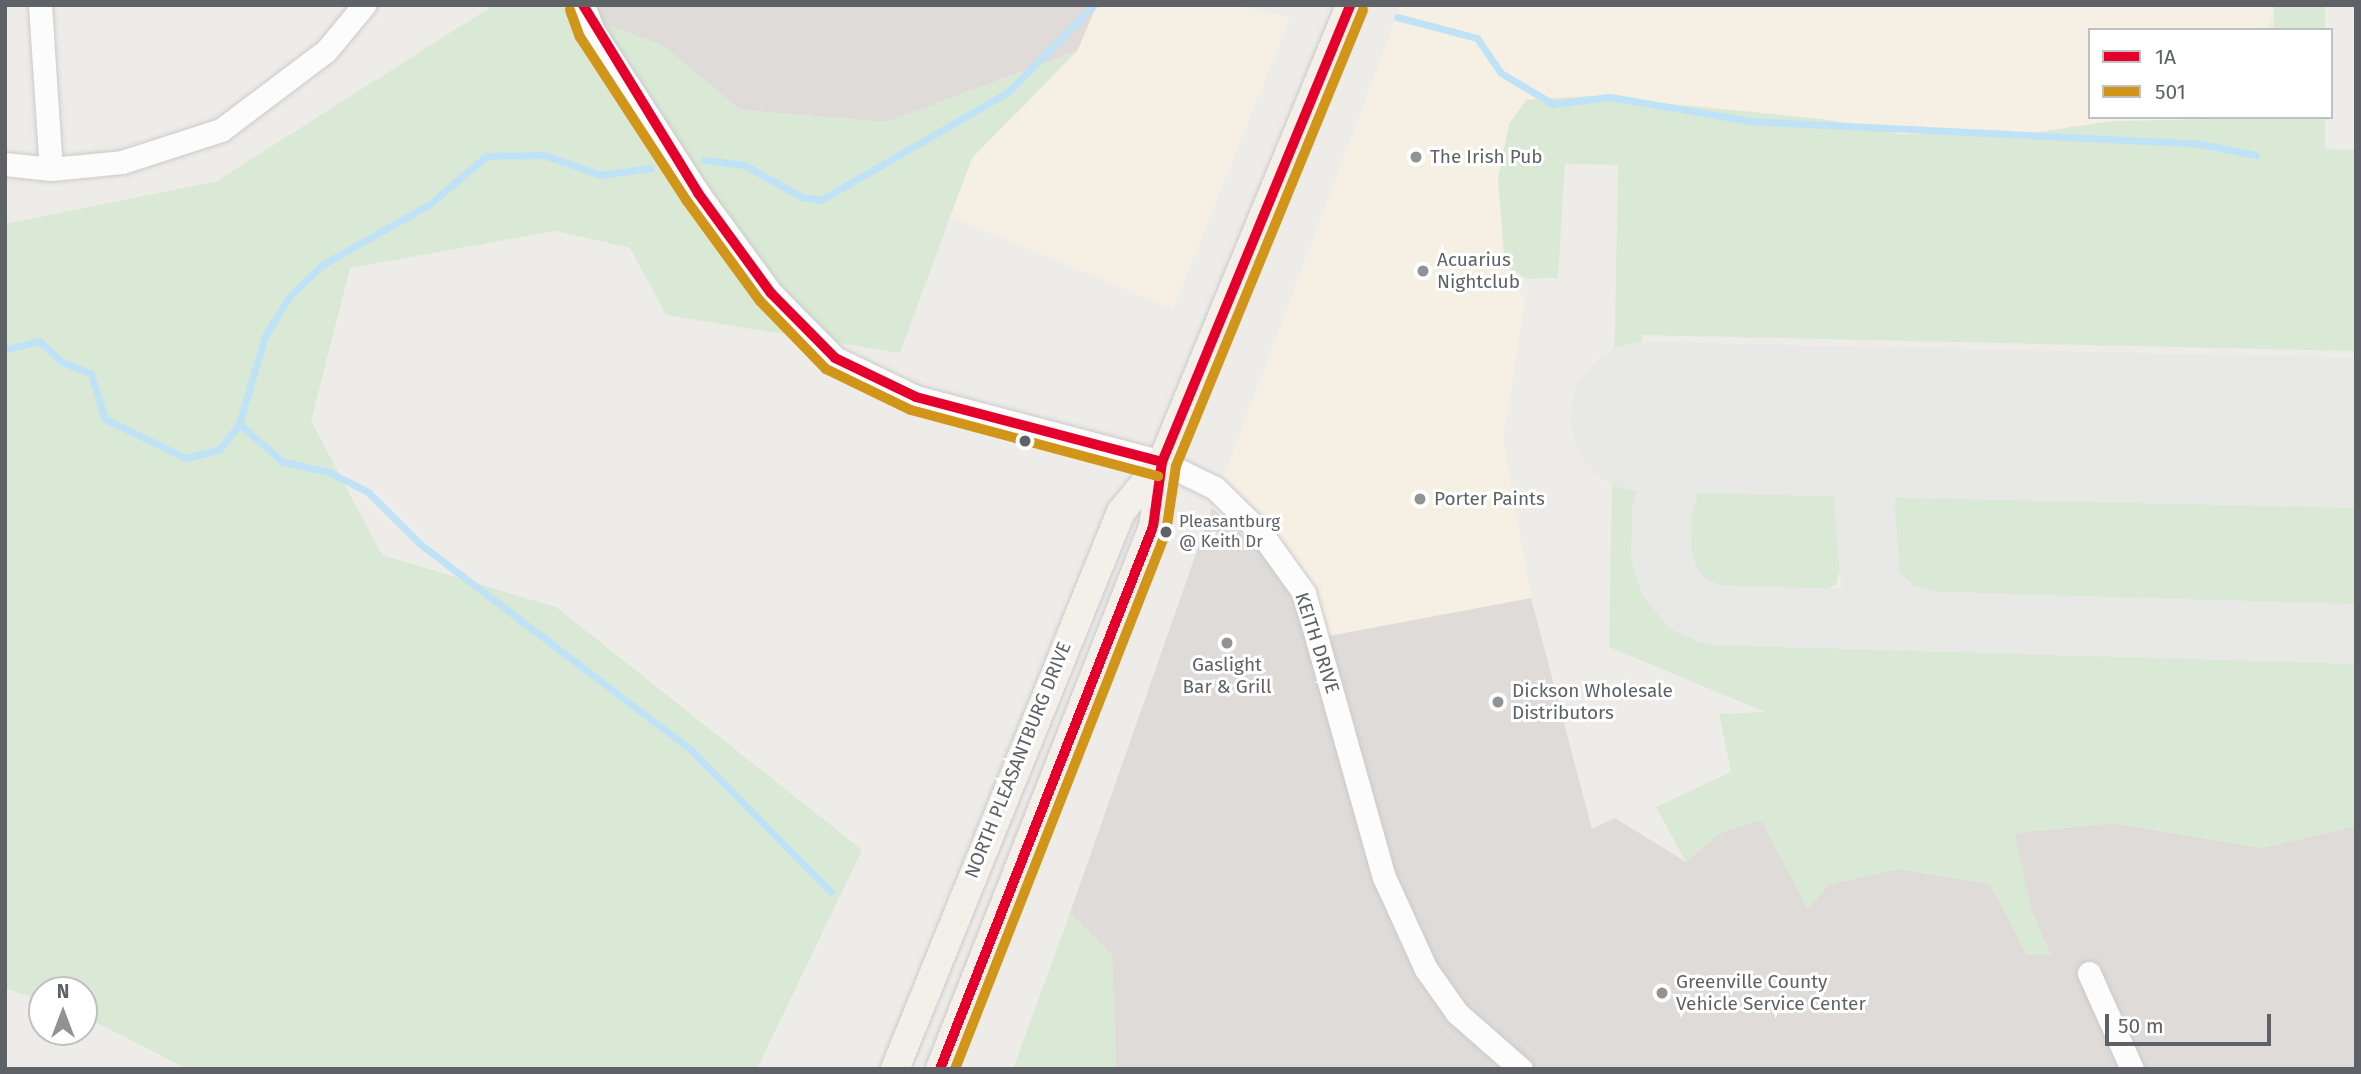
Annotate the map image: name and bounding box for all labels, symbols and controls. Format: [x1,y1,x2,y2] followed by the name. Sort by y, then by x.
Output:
[2088,28,2333,119] legend
[2155,44,2176,70] text: 1A
[2155,79,2186,105] text: 501
[1430,146,1543,168] place label: The Irish Pub
[1408,149,1424,165] marker: The Irish Pub
[1437,249,1520,293] place label: Acuarius Nightclub
[1415,263,1431,279] marker: Acuarius Nightclub
[1018,434,1032,448] unlabelled marker
[1434,488,1545,510] place label: Porter Paints
[1412,491,1428,507] marker: Porter Paints
[1179,512,1280,552] place label: Pleasantburg @ Keith Dr
[1159,525,1173,539] marker: Pleasantburg @ Keith Dr
[1290,590,1344,696] street label: KEITH DRIVE
[1219,635,1235,651] marker: Gaslight Bar & Grill
[960,638,1076,882] street label: NORTH PLEASANTBURG DRIVE
[1183,654,1271,698] place label: Gaslight Bar & Grill
[1512,680,1673,724] place label: Dickson Wholesale Distributors
[1490,694,1506,710] marker: Dickson Wholesale Distributors
[1676,971,1866,1015] place label: Greenville County Vehicle Service Center
[28,976,98,1046] north arrow
[57,980,69,1003] text: N
[1654,985,1670,1001] marker: Greenville County Vehicle Service Center
[2109,1000,2275,1044] scale bar
[2118,1013,2164,1039] text: 50 m

